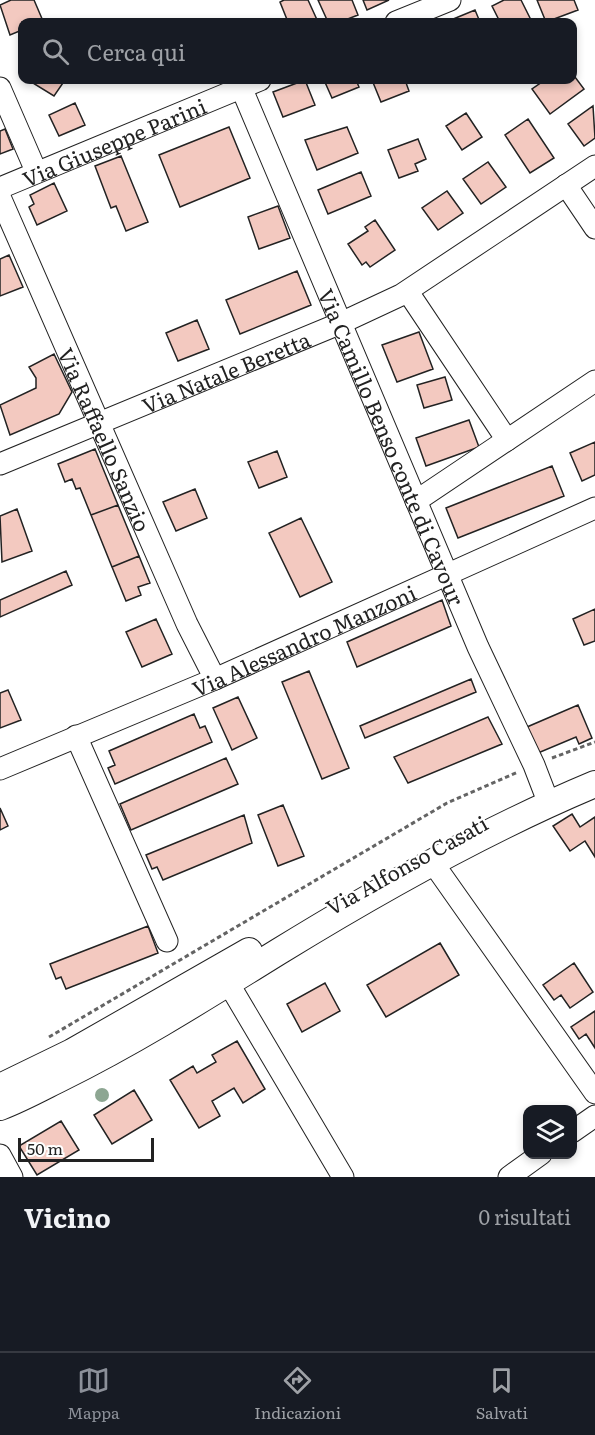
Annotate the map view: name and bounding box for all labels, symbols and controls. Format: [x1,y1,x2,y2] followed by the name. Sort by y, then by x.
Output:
[18,18,577,84] search box
[39,35,72,68] icon: search
[87,35,185,68] text: Cerca qui
[17,89,210,193] street label: Via Giuseppe Parini
[312,283,474,609] street label: Via Camillo Benso conte di Cavour
[137,322,315,419] street label: Via Natale Beretta
[52,342,160,536] street label: Via Raffaello Sanzio
[187,575,420,703] street label: Via Alessandro Manzoni
[319,807,493,921] street label: Via Alfonso Casati
[523,1105,577,1159] map controls
[523,1105,577,1159] button: layers
[18,1135,154,1162] scale bar
[27,1136,63,1160] text: 50 m
[24,1197,111,1236] text: Vicino
[478,1201,571,1231] text: 0 risultati
[67,1364,120,1424] tab: Mappa
[254,1364,341,1424] tab: Indicazioni
[476,1364,528,1424] tab: Salvati

